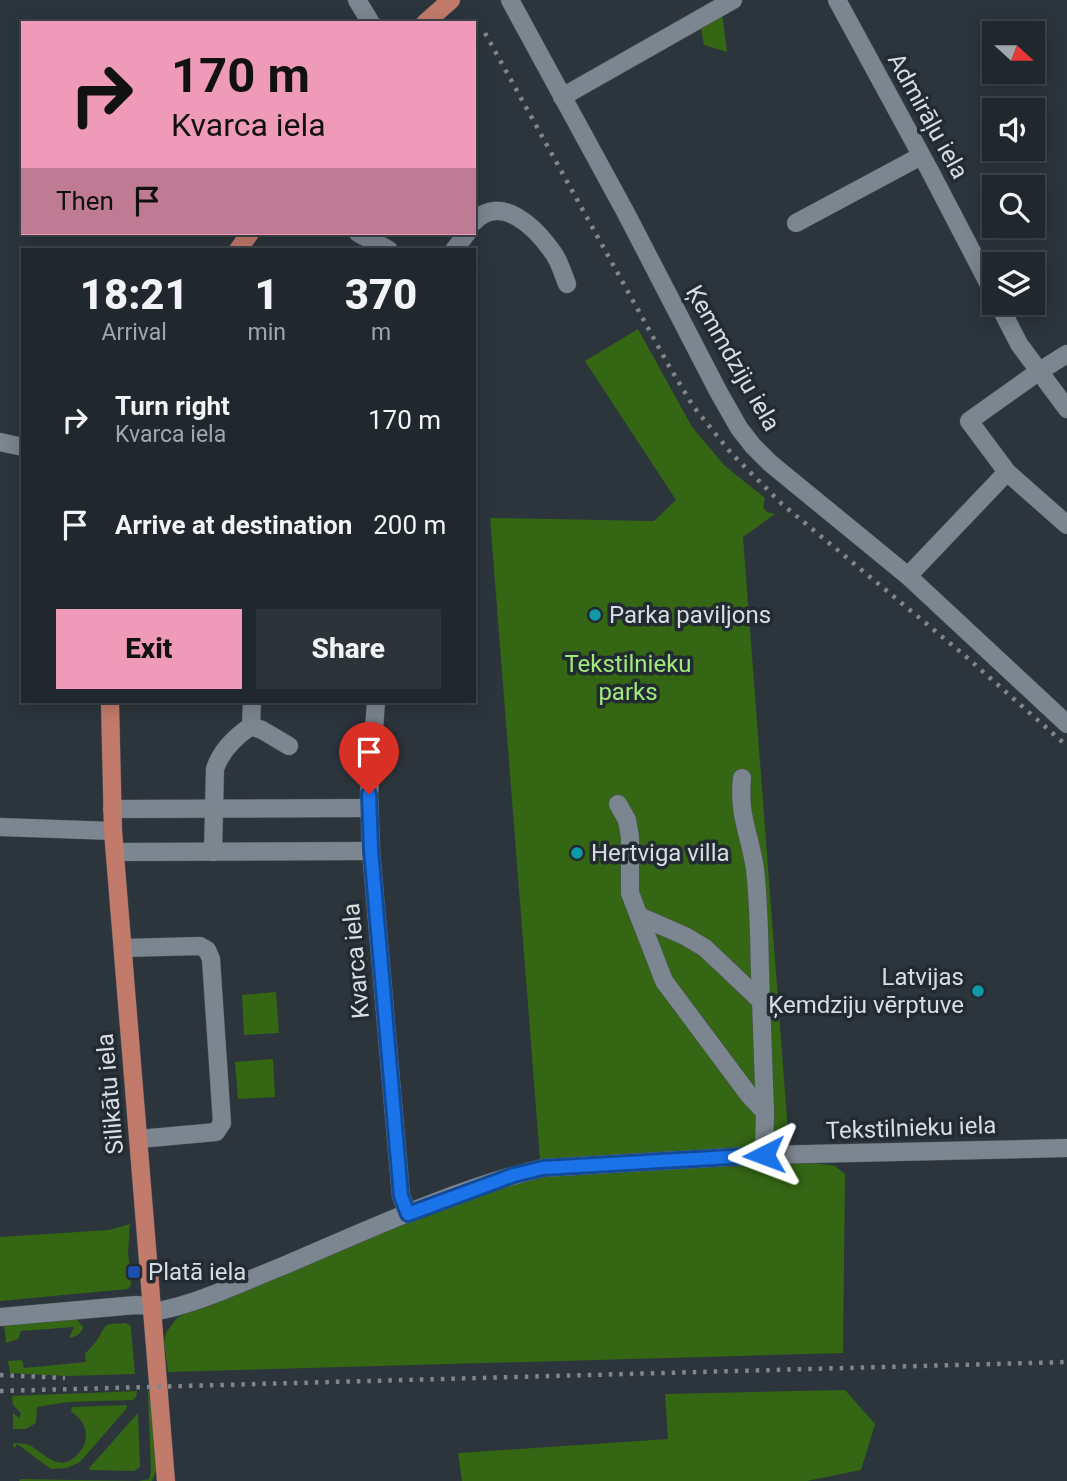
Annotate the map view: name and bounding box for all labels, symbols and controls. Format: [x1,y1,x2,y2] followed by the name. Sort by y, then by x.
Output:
[982,21,1045,84] north arrow
[982,21,1045,315] map controls
[171,47,310,104] text: 170 m
[882,48,974,184] street label: Admirāļu iela
[56,49,147,140] icon: right
[982,98,1045,161] button: sound
[171,106,326,144] text: Kvarca iela
[982,175,1045,238] button: search
[128,182,166,220] icon: arrive
[56,186,114,216] text: Then
[982,252,1045,315] button: layers
[80,270,189,319] text: 18:21
[255,270,279,319] text: 1
[345,270,417,319] text: 370
[680,280,786,436] street label: Ķemmdziju iela
[102,319,167,346] text: Arrival
[247,319,286,346] text: min
[371,319,391,346] text: m
[115,391,230,421] text: Turn right
[56,401,94,439] icon: right
[368,405,441,435] text: 170 m
[115,421,226,448] text: Kvarca iela
[56,506,94,544] icon: arrive
[115,510,352,540] text: Arrive at destination
[373,510,446,540] text: 200 m
[609,601,771,629] place label: Parka paviljons
[587,607,603,623] marker: Parka paviljons
[56,609,242,689] button: Exit
[256,609,441,689] button: Share
[564,650,692,706] park label: Tekstilnieku parks
[339,722,399,794] pin
[350,733,388,771] icon: arrive
[591,839,730,867] place label: Hertviga villa
[569,845,585,861] marker: Hertviga villa
[337,902,375,1020] street label: Kvarca iela
[768,963,964,1019] place label: Latvijas Ķemdziju vērptuve
[970,983,986,999] marker: Latvijas Ķemdziju vērptuve
[91,1032,129,1156] street label: Silikātu iela
[825,1111,997,1145] street label: Tekstilnieku iela
[727,1118,801,1192] position arrow
[148,1258,246,1286] place label: Platā iela
[126,1264,142,1280] marker: Platā iela

